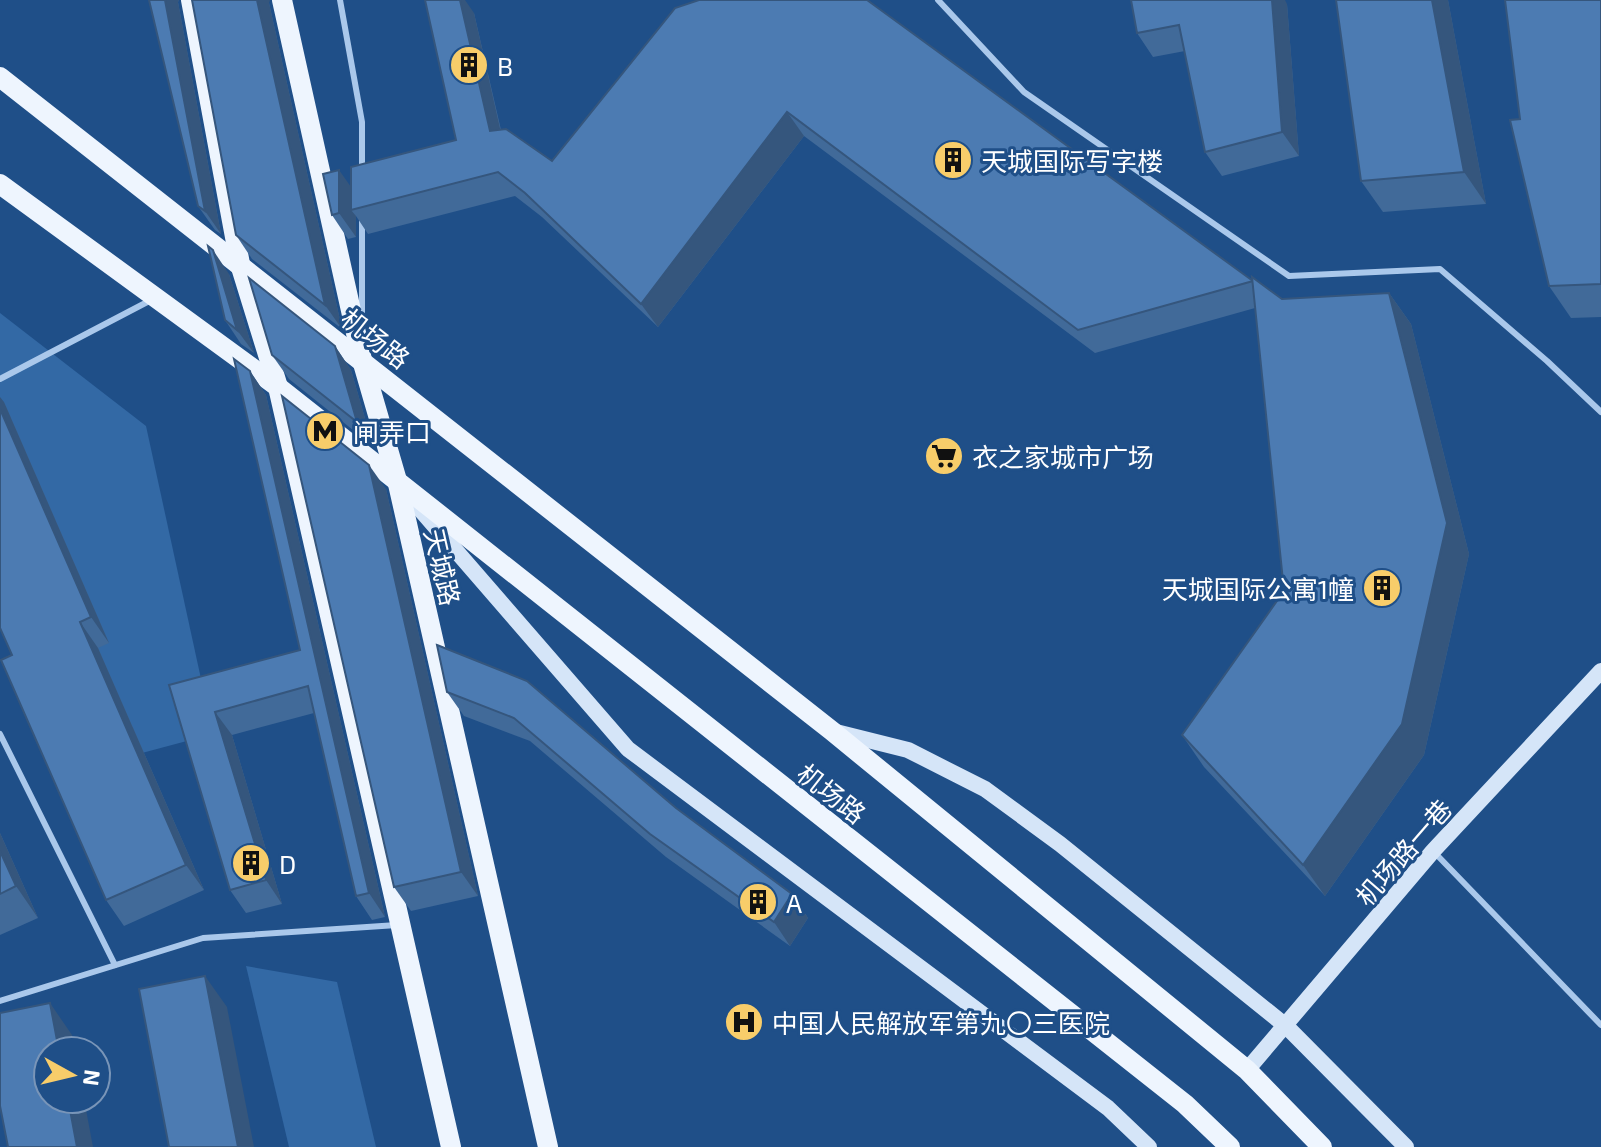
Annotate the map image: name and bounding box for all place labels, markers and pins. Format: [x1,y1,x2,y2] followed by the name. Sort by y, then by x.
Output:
[448,44,490,86] building icon: B
[497,50,513,81] place label: B
[932,139,974,181] building icon: 天城国际写字楼
[981,145,1163,176] place label: 天城国际写字楼
[304,410,346,452] metro station icon: 闸弄口
[353,416,431,447] place label: 闸弄口
[923,435,965,477] supermarket icon: 衣之家城市广场
[972,441,1154,472] place label: 衣之家城市广场
[1361,567,1403,609] building icon: 天城国际公寓1幢
[1162,573,1354,604] place label: 天城国际公寓1幢
[230,842,272,884] building icon: D
[279,848,296,879] place label: D
[737,881,779,923] building icon: A
[786,887,802,918] place label: A
[723,1001,765,1043] hospital icon: 中国人民解放军第九〇三医院
[772,1007,1110,1038] place label: 中国人民解放军第九〇三医院

